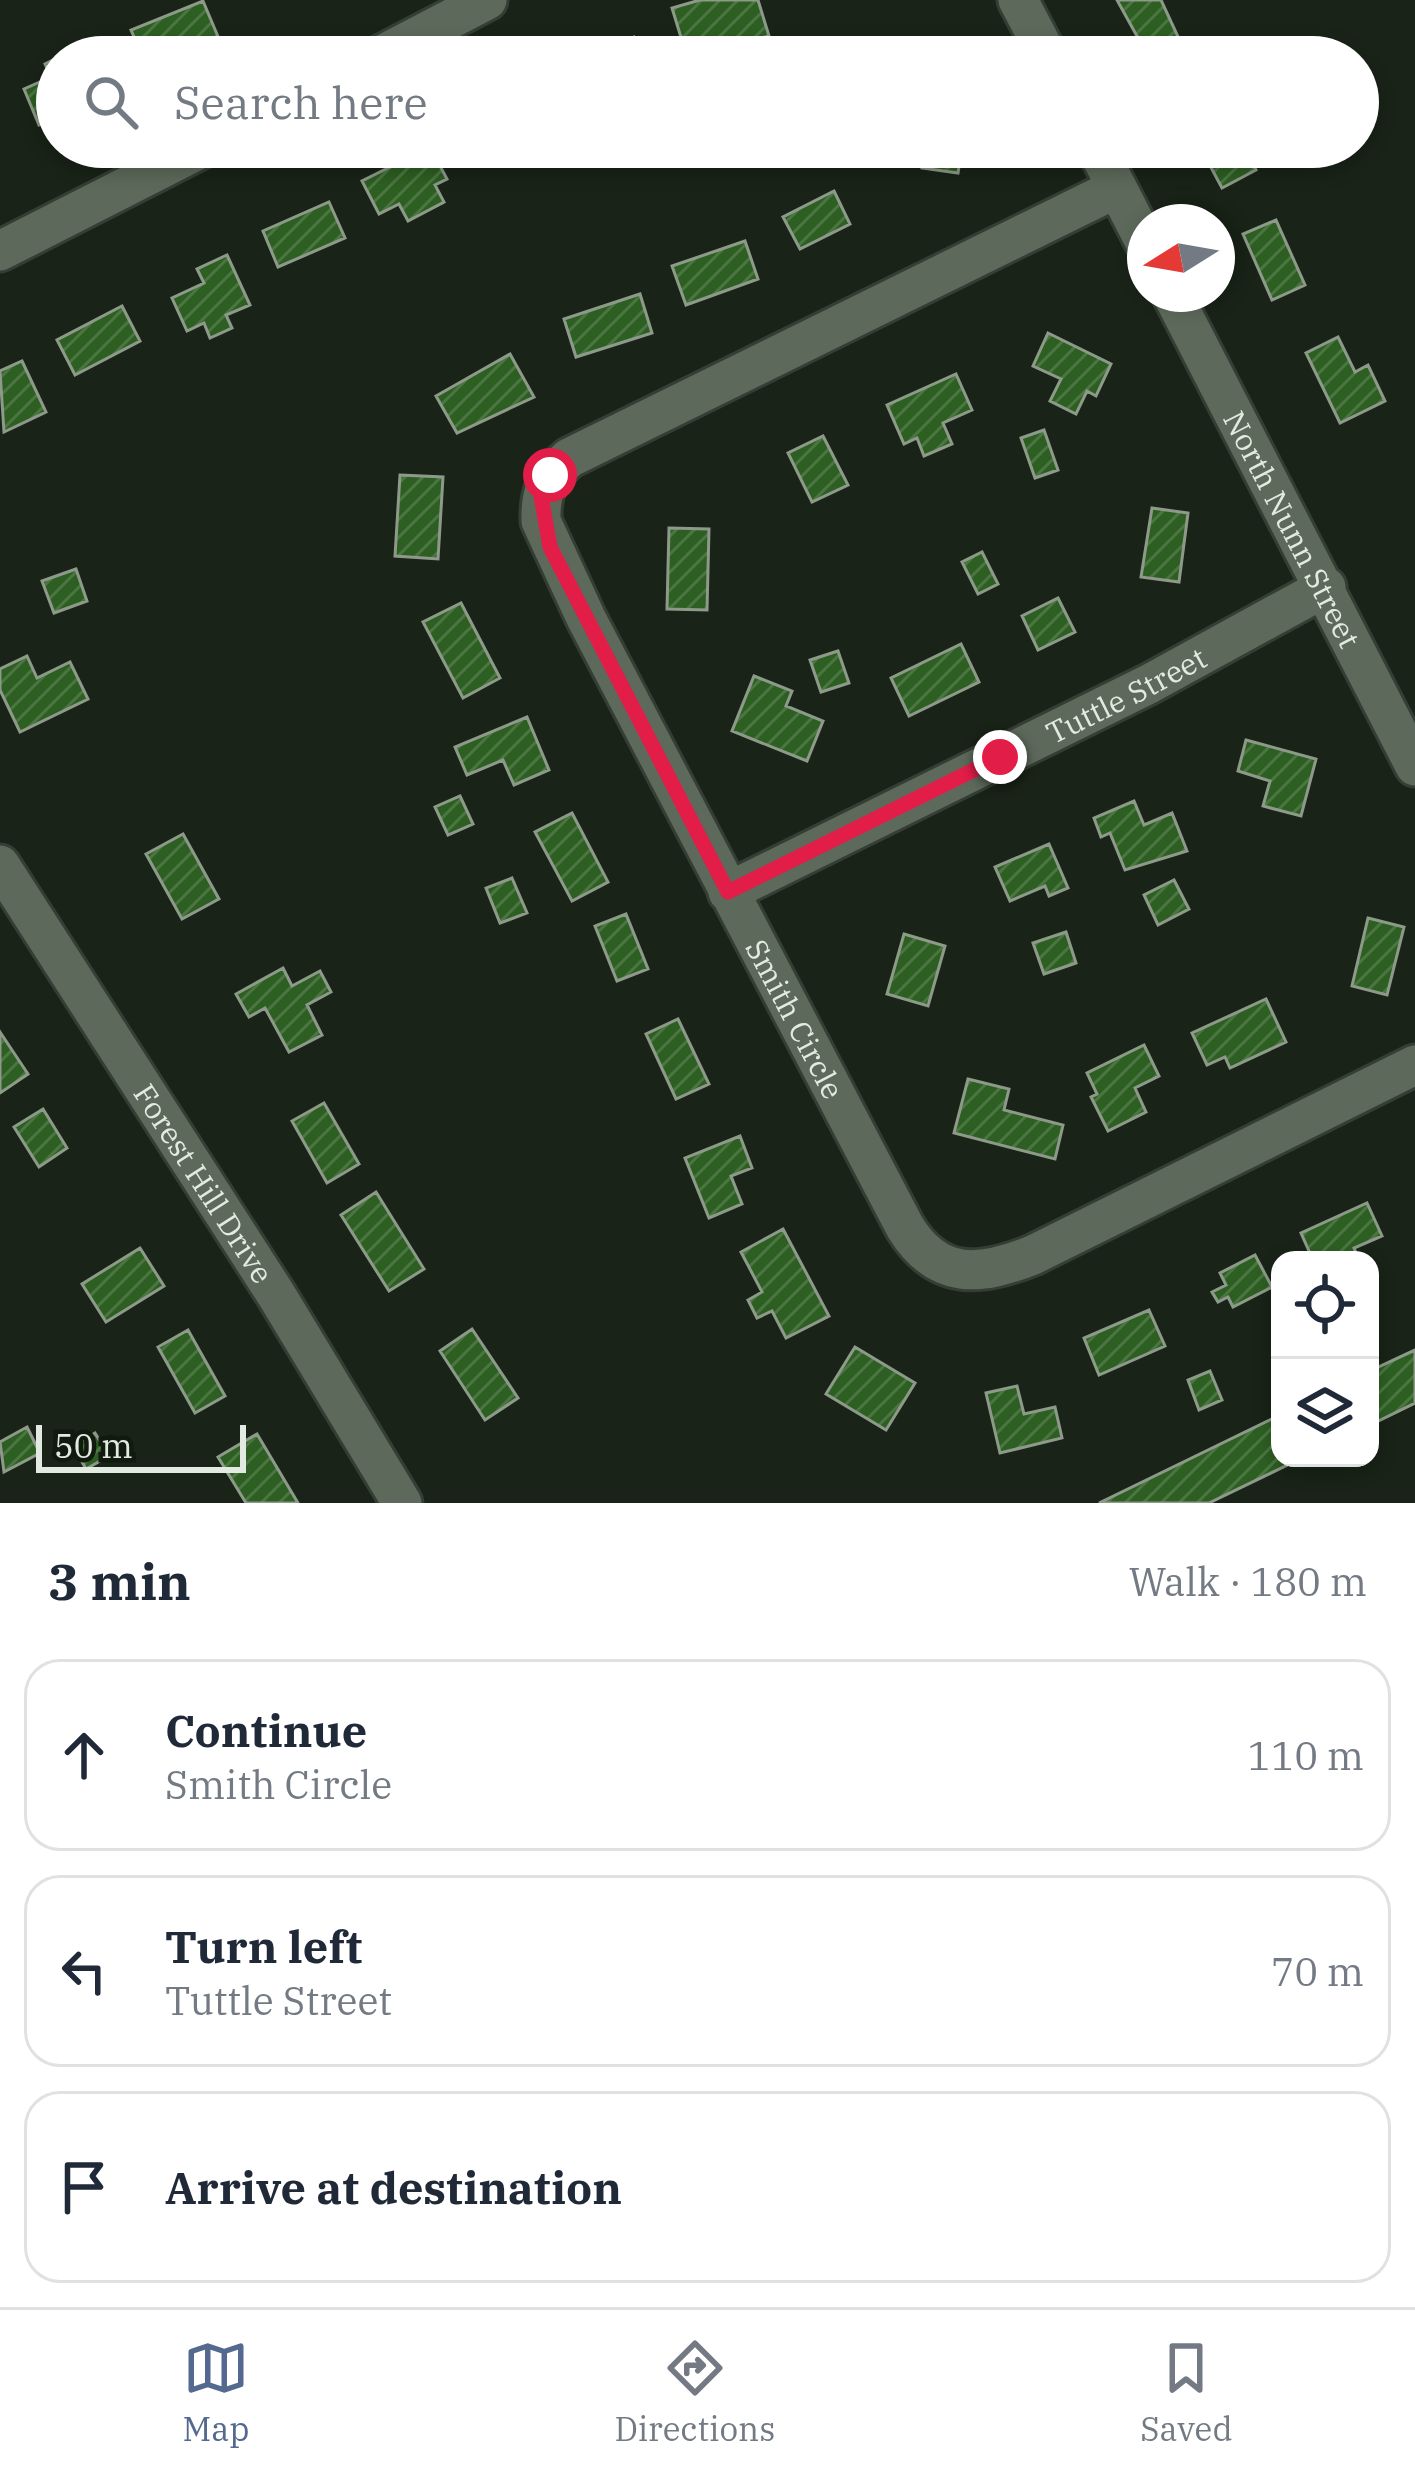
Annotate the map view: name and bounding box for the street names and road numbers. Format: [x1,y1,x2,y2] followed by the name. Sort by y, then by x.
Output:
[1216,404,1370,654] street label: North Nunn Street
[1039,637,1213,752] street label: Tuttle Street
[738,932,854,1105] street label: Smith Circle
[126,1076,283,1290] street label: Forest Hill Drive

